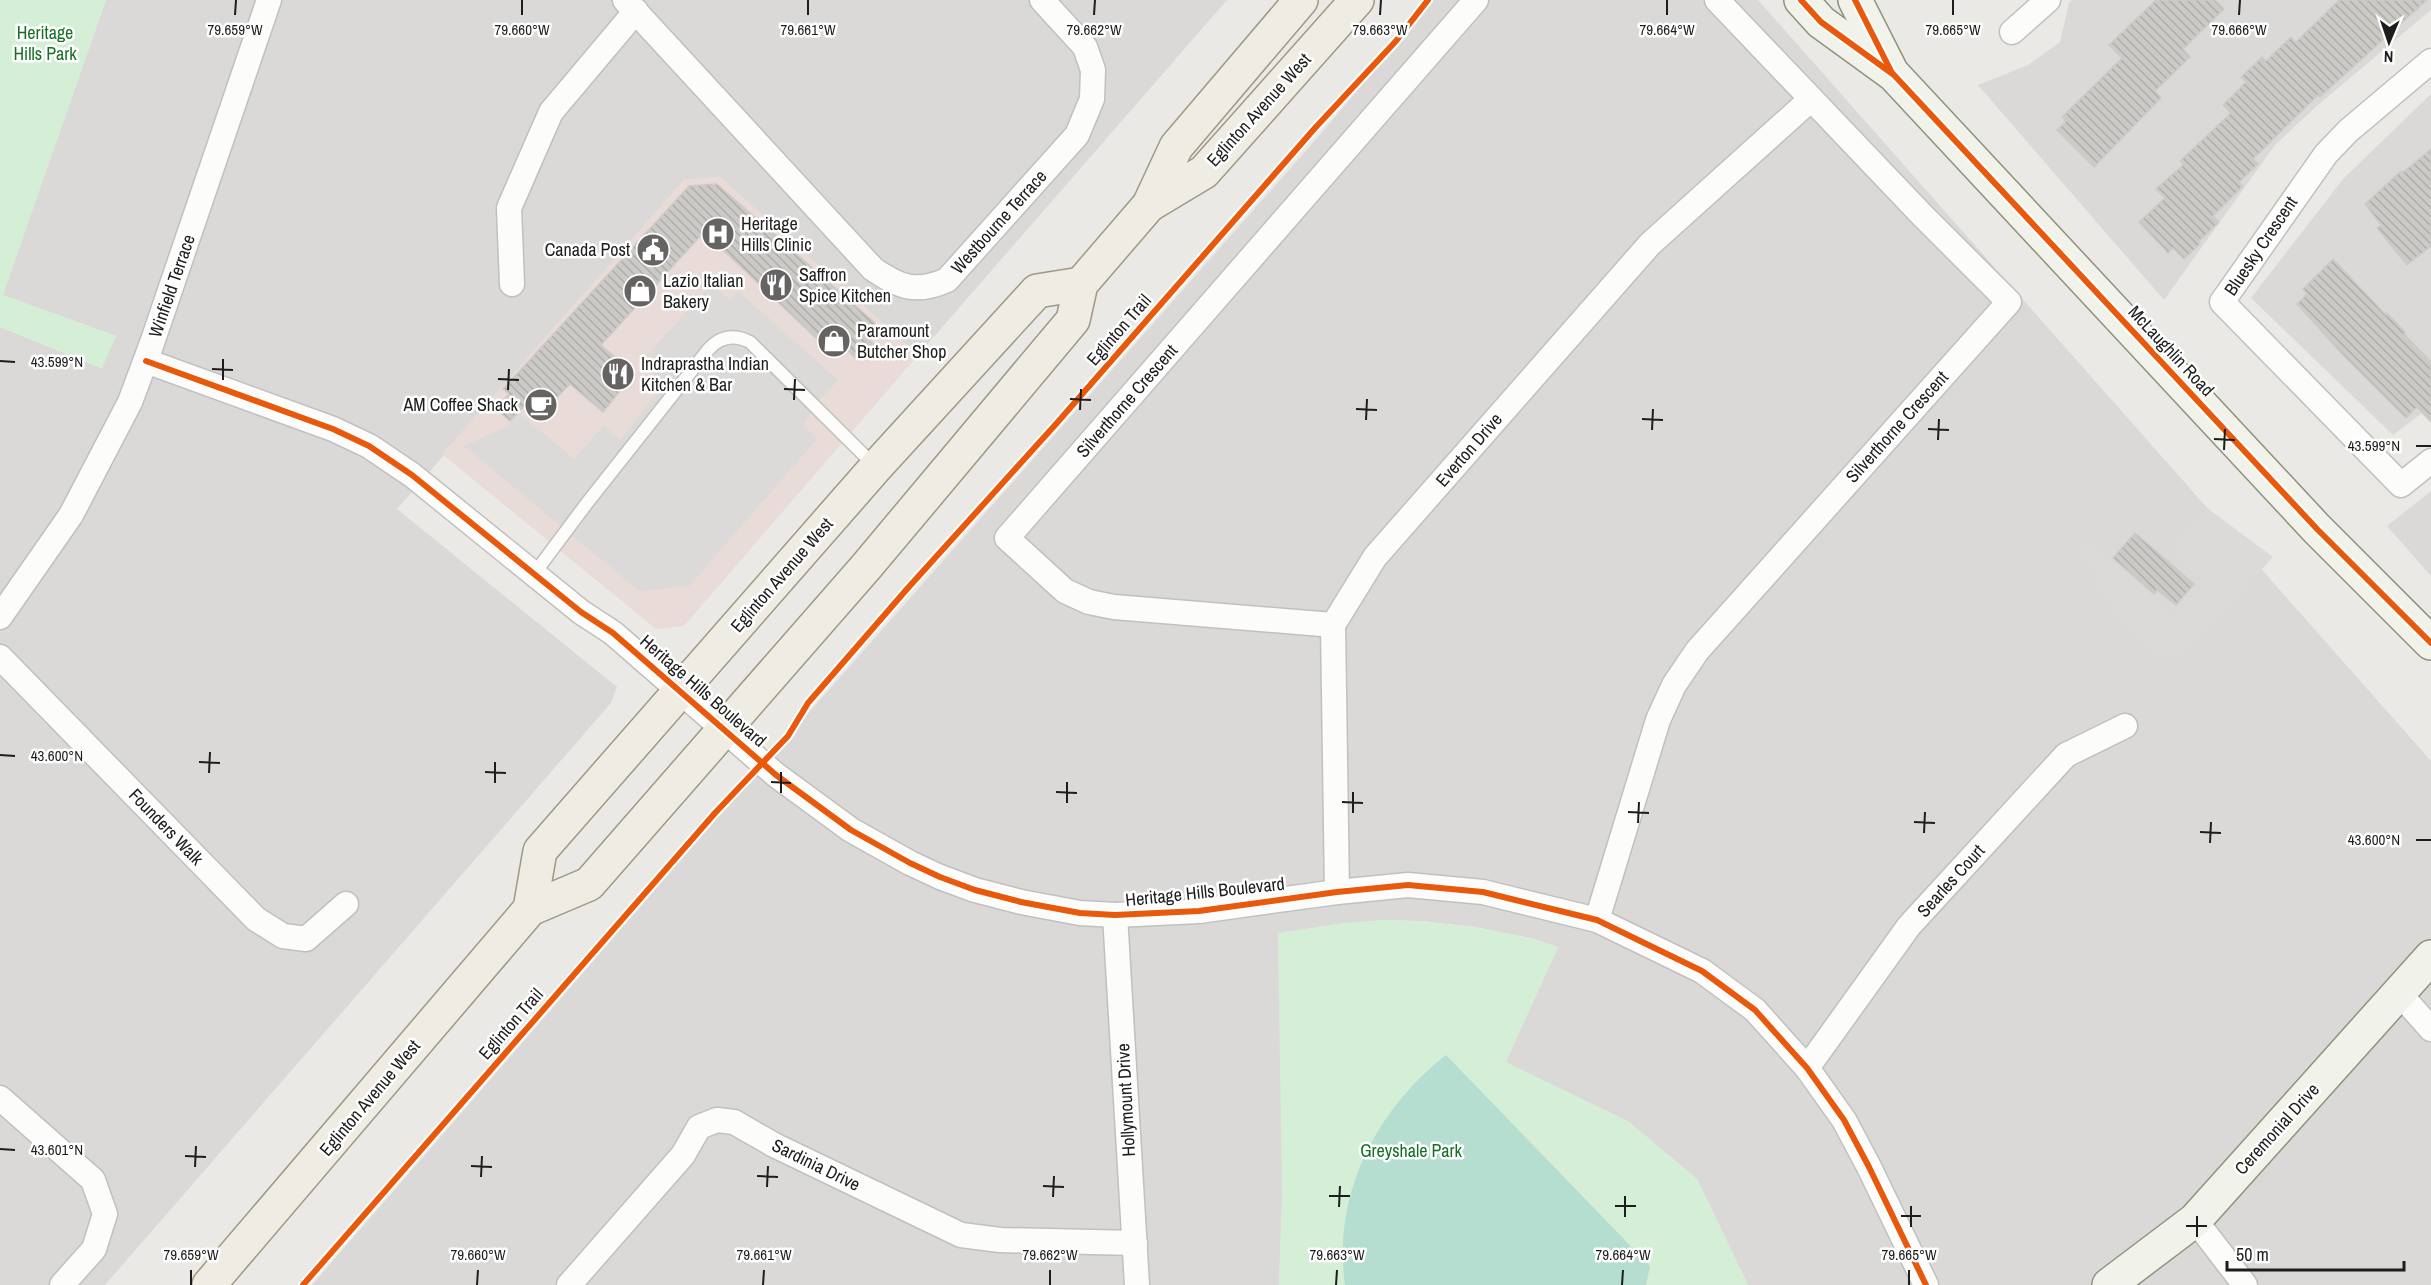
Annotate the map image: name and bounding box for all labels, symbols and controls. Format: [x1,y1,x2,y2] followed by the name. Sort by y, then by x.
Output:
[2359,12,2419,72] north arrow
[207,19,263,40] text: 79.659°W
[494,19,550,40] text: 79.660°W
[780,19,836,40] text: 79.661°W
[1066,19,1122,40] text: 79.662°W
[1352,19,1408,40] text: 79.663°W
[1639,19,1695,40] text: 79.664°W
[1925,19,1981,40] text: 79.665°W
[2211,19,2267,40] text: 79.666°W
[13,20,77,66] park label: Heritage Hills Park
[2383,46,2394,68] text: N
[1201,48,1316,172] street label: Eglinton Avenue West
[945,164,1052,279] street label: Westbourne Terrace
[2218,191,2303,300] street label: Bluesky Crescent
[741,211,812,257] place label: Heritage Hills Clinic
[700,216,736,252] hospital icon: Heritage Hills Clinic
[142,231,201,341] street label: Winfield Terrace
[635,232,671,268] public building icon: Canada Post
[545,237,630,262] place label: Canada Post
[799,262,891,308] place label: Saffron Spice Kitchen
[758,267,794,303] restaurant icon: Saffron Spice Kitchen
[663,268,743,314] place label: Lazio Italian Bakery
[622,273,658,309] shop icon: Lazio Italian Bakery
[1081,289,1157,371] street label: Eglinton Trail
[2123,300,2220,401] street label: McLaughlin Road
[857,318,946,364] place label: Paramount Butcher Shop
[816,323,852,359] shop icon: Paramount Butcher Shop
[1070,339,1183,463] street label: Silverthorne Crescent
[31,351,83,372] text: 43.599°N
[641,351,769,397] place label: Indraprastha Indian Kitchen & Bar
[600,356,636,392] restaurant icon: Indraprastha Indian Kitchen & Bar
[1840,365,1954,488] street label: Silverthorne Crescent
[523,387,559,423] cafe icon: AM Coffee Shack
[402,392,519,417] place label: AM Coffee Shack
[1430,407,1508,492] street label: Everton Drive
[2348,435,2400,456] text: 43.599°N
[725,512,839,637] street label: Eglinton Avenue West
[635,629,772,753] street label: Heritage Hills Boulevard
[31,745,83,766] text: 43.600°N
[123,783,210,871] street label: Founders Walk
[2348,829,2400,850] text: 43.600°N
[1911,839,1990,923] street label: Searles Court
[1124,871,1286,912] street label: Heritage Hills Boulevard
[473,983,549,1065] street label: Eglinton Trail
[314,1034,426,1161] street label: Eglinton Avenue West
[1110,1043,1141,1157] street label: Hollymount Drive
[2229,1077,2325,1180] street label: Ceremonial Drive
[768,1132,864,1197] street label: Sardinia Drive
[1360,1138,1462,1163] park label: Greyshale Park
[31,1139,83,1160] text: 43.601°N
[2227,1234,2404,1272] scale bar
[2236,1242,2269,1267] text: 50 m
[163,1244,219,1265] text: 79.659°W
[450,1244,506,1265] text: 79.660°W
[736,1244,792,1265] text: 79.661°W
[1022,1244,1078,1265] text: 79.662°W
[1309,1244,1365,1265] text: 79.663°W
[1595,1244,1651,1265] text: 79.664°W
[1881,1244,1937,1265] text: 79.665°W

